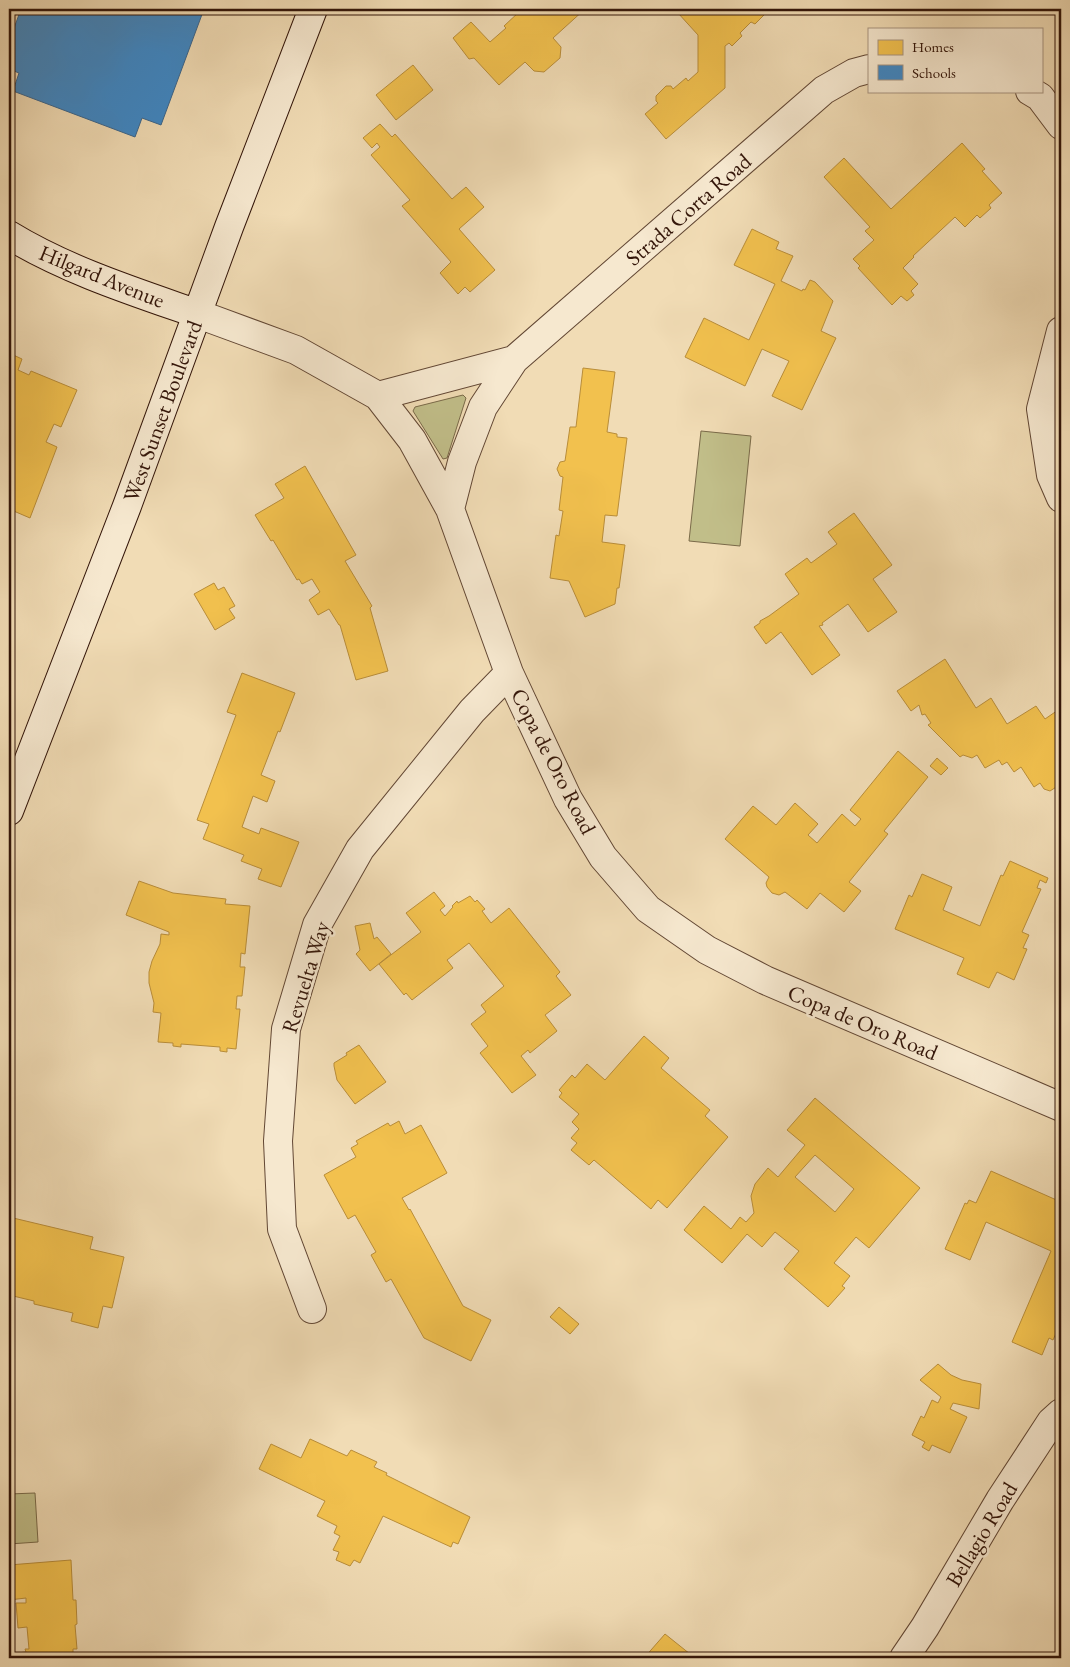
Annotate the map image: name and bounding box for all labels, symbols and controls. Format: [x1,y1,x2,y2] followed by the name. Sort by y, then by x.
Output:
[868,28,1042,92] legend
[912,37,954,56] text: Homes
[912,63,956,82] text: Schools
[619,146,758,272] street label: Strada Corta Road
[35,238,169,315] street label: Hilgard Avenue
[116,316,209,506] street label: West Sunset Boulevard
[504,683,603,840] street label: Copa de Oro Road
[275,917,336,1037] street label: Revuelta Way
[783,978,943,1067] street label: Copa de Oro Road
[939,1476,1024,1592] street label: Bellagio Road

